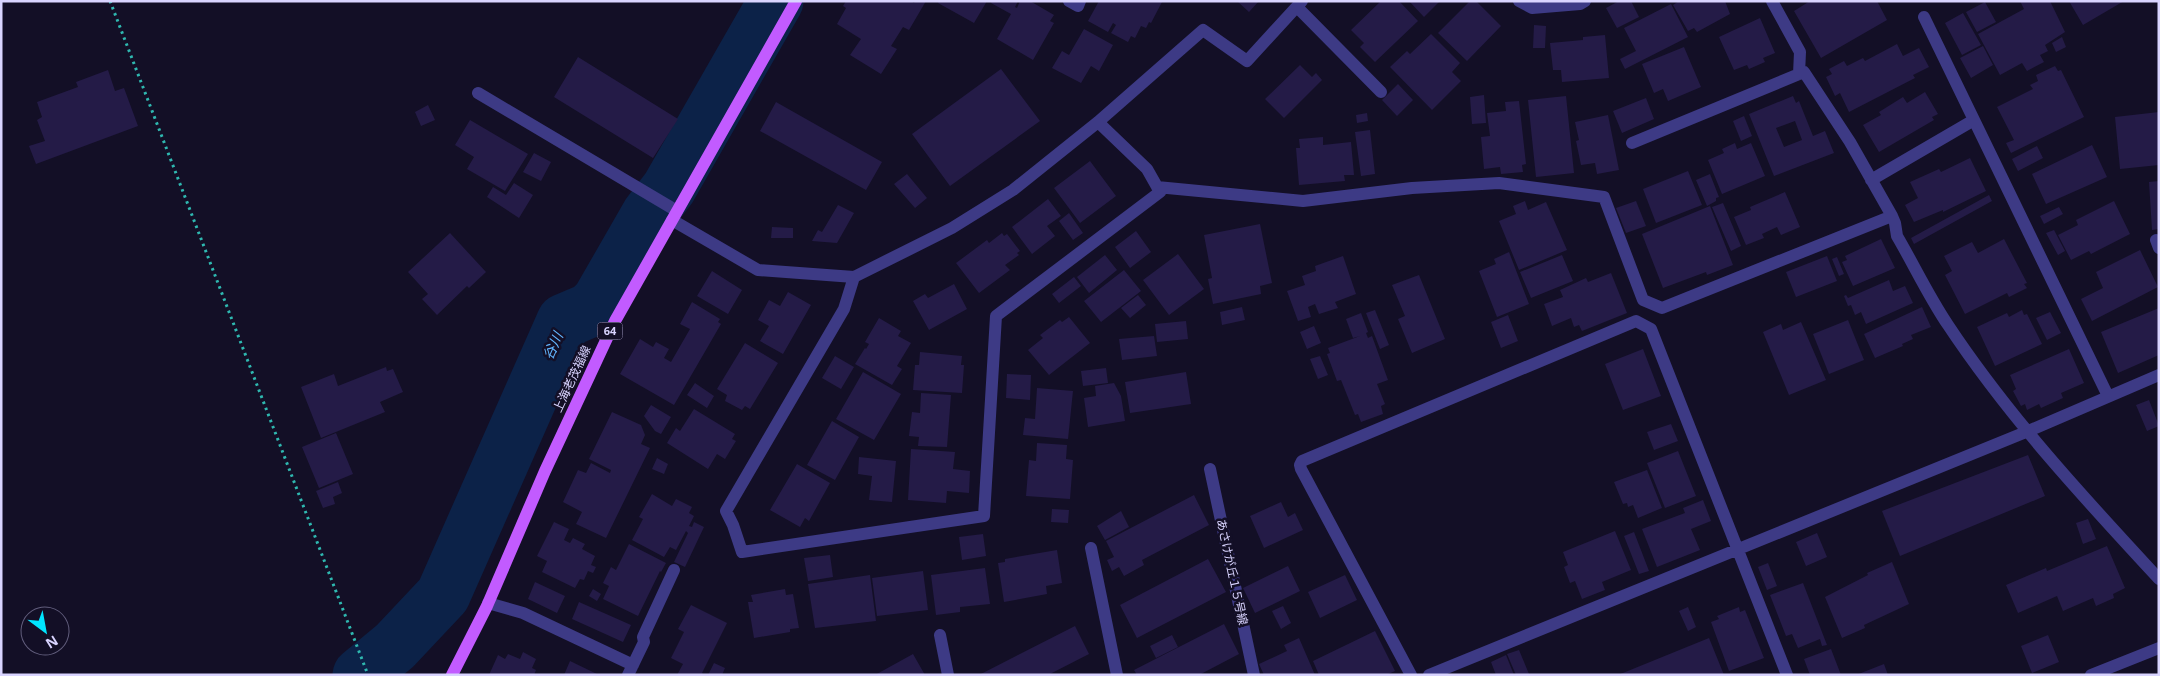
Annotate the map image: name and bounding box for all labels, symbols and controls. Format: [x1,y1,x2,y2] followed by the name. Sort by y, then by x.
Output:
[598,322,622,340] road number: 64
[538,327,568,362] water label: 谷川
[549,343,594,415] street label: 上海老茂福線
[1213,517,1252,626] street label: あさけが丘１５号線
[20,606,70,656] north arrow
[42,631,62,654] text: N

